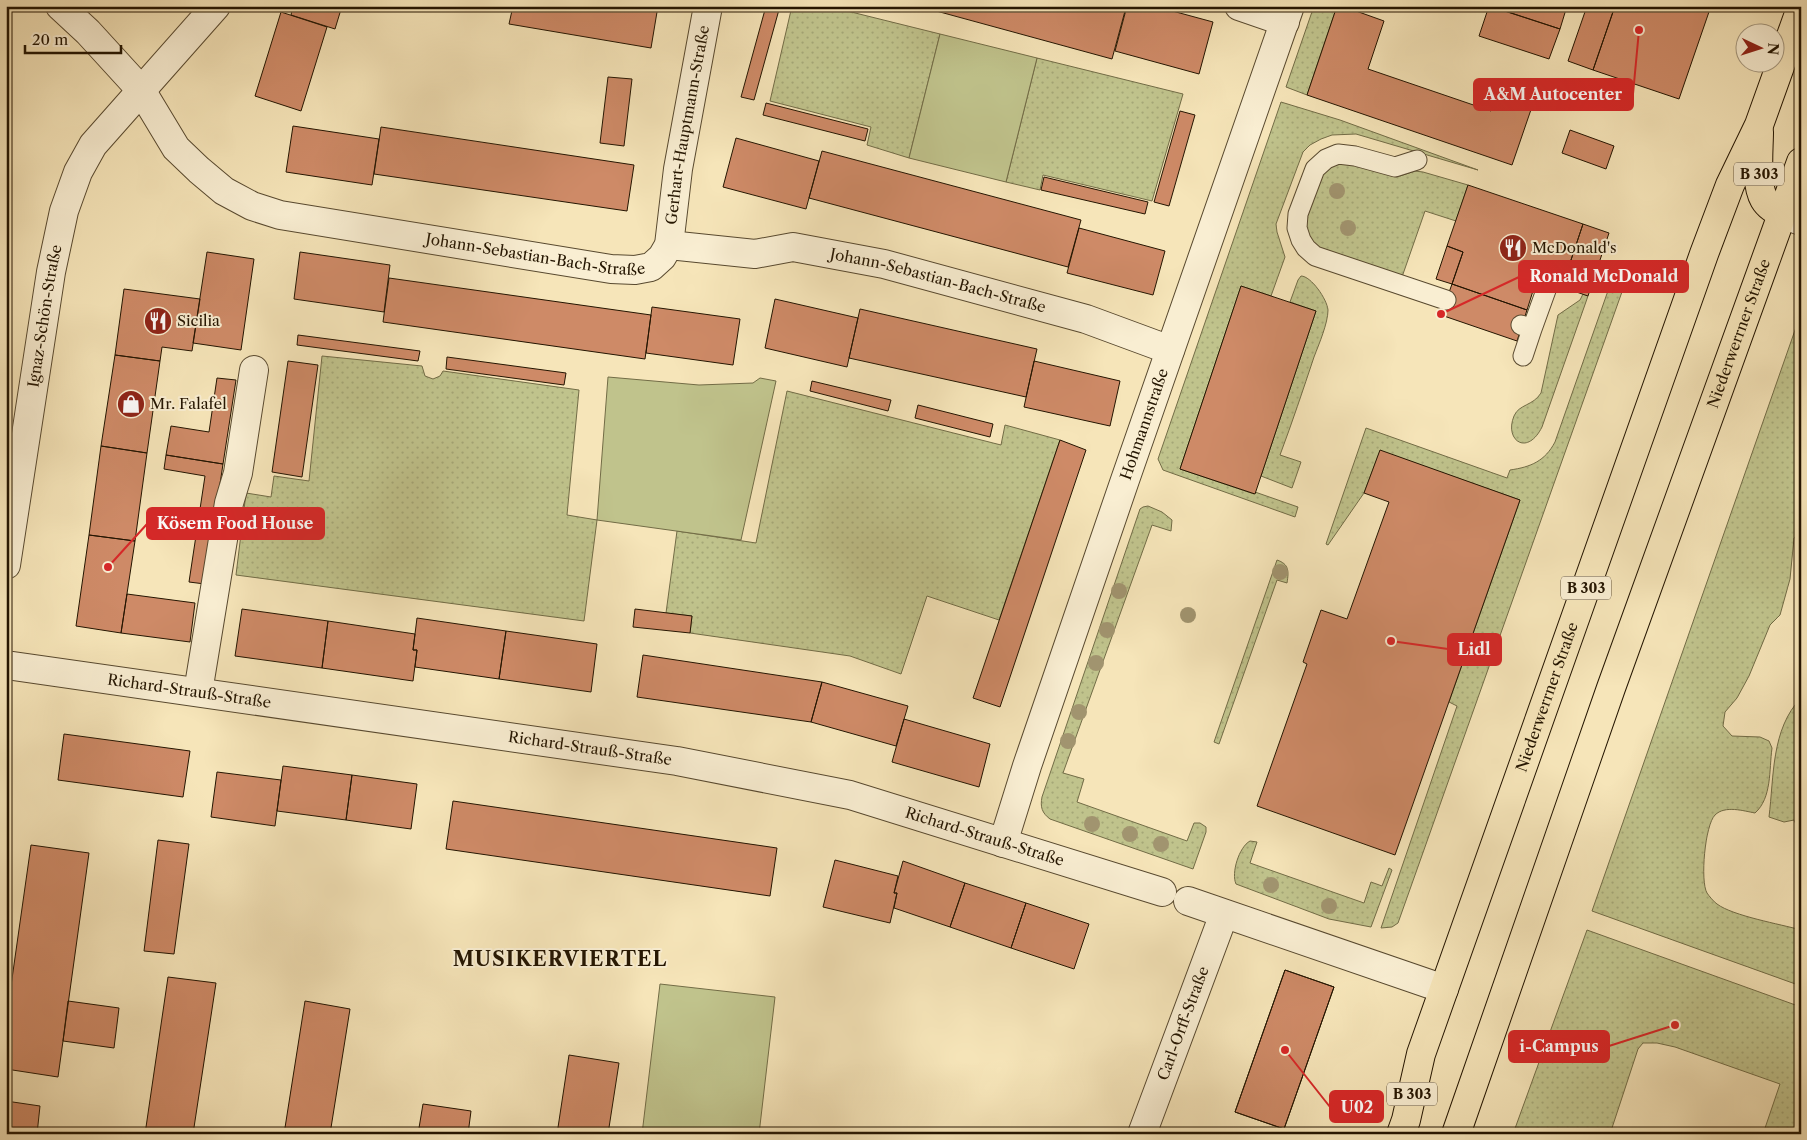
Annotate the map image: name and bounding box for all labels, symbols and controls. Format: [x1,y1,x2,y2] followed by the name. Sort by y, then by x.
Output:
[25,22,121,54] scale bar
[1734,22,1784,72] north arrow
[661,24,713,226] street label: Gerhart-Hauptmann-Straße
[32,30,68,49] text: 20 m
[1764,42,1782,56] text: N
[1474,79,1633,110] callout: A&M Autocenter
[1483,84,1622,104] text: A&M Autocenter
[1734,162,1784,185] road number: B 303
[423,229,647,279] street label: Johann-Sebastian-Bach-Straße
[1498,233,1528,263] restaurant icon: McDonald's
[1532,238,1617,257] place label: McDonald's
[23,243,66,389] street label: Ignaz-Schön-Straße
[827,244,1048,317] street label: Johann-Sebastian-Bach-Straße
[1703,256,1774,411] street label: Niederwerrner Straße
[1519,261,1688,292] callout: Ronald McDonald
[1530,266,1679,286] text: Ronald McDonald
[143,306,173,336] restaurant icon: Sicilia
[177,311,220,330] place label: Sicilia
[1116,366,1172,482] street label: Hohmannstraße
[116,389,146,419] shop icon: Mr. Falafel
[150,394,227,413] place label: Mr. Falafel
[147,508,324,539] callout: Kösem Food House
[157,513,314,533] text: Kösem Food House
[1561,576,1611,600] road number: B 303
[1512,620,1582,774] street label: Niederwerrner Straße
[1448,634,1501,665] callout: Lidl
[1457,639,1491,659] text: Lidl
[106,670,272,712] street label: Richard-Strauß-Straße
[507,727,673,769] street label: Richard-Strauß-Straße
[903,803,1066,870] street label: Richard-Strauß-Straße
[453,947,667,971] district label: MUSIKERVIERTEL
[1153,964,1213,1083] street label: Carl-Orff-Straße
[1509,1031,1609,1062] callout: i-Campus
[1519,1036,1599,1056] text: i-Campus
[1387,1082,1437,1106] road number: B 303
[1330,1091,1383,1122] callout: U02
[1341,1097,1373,1117] text: U02

